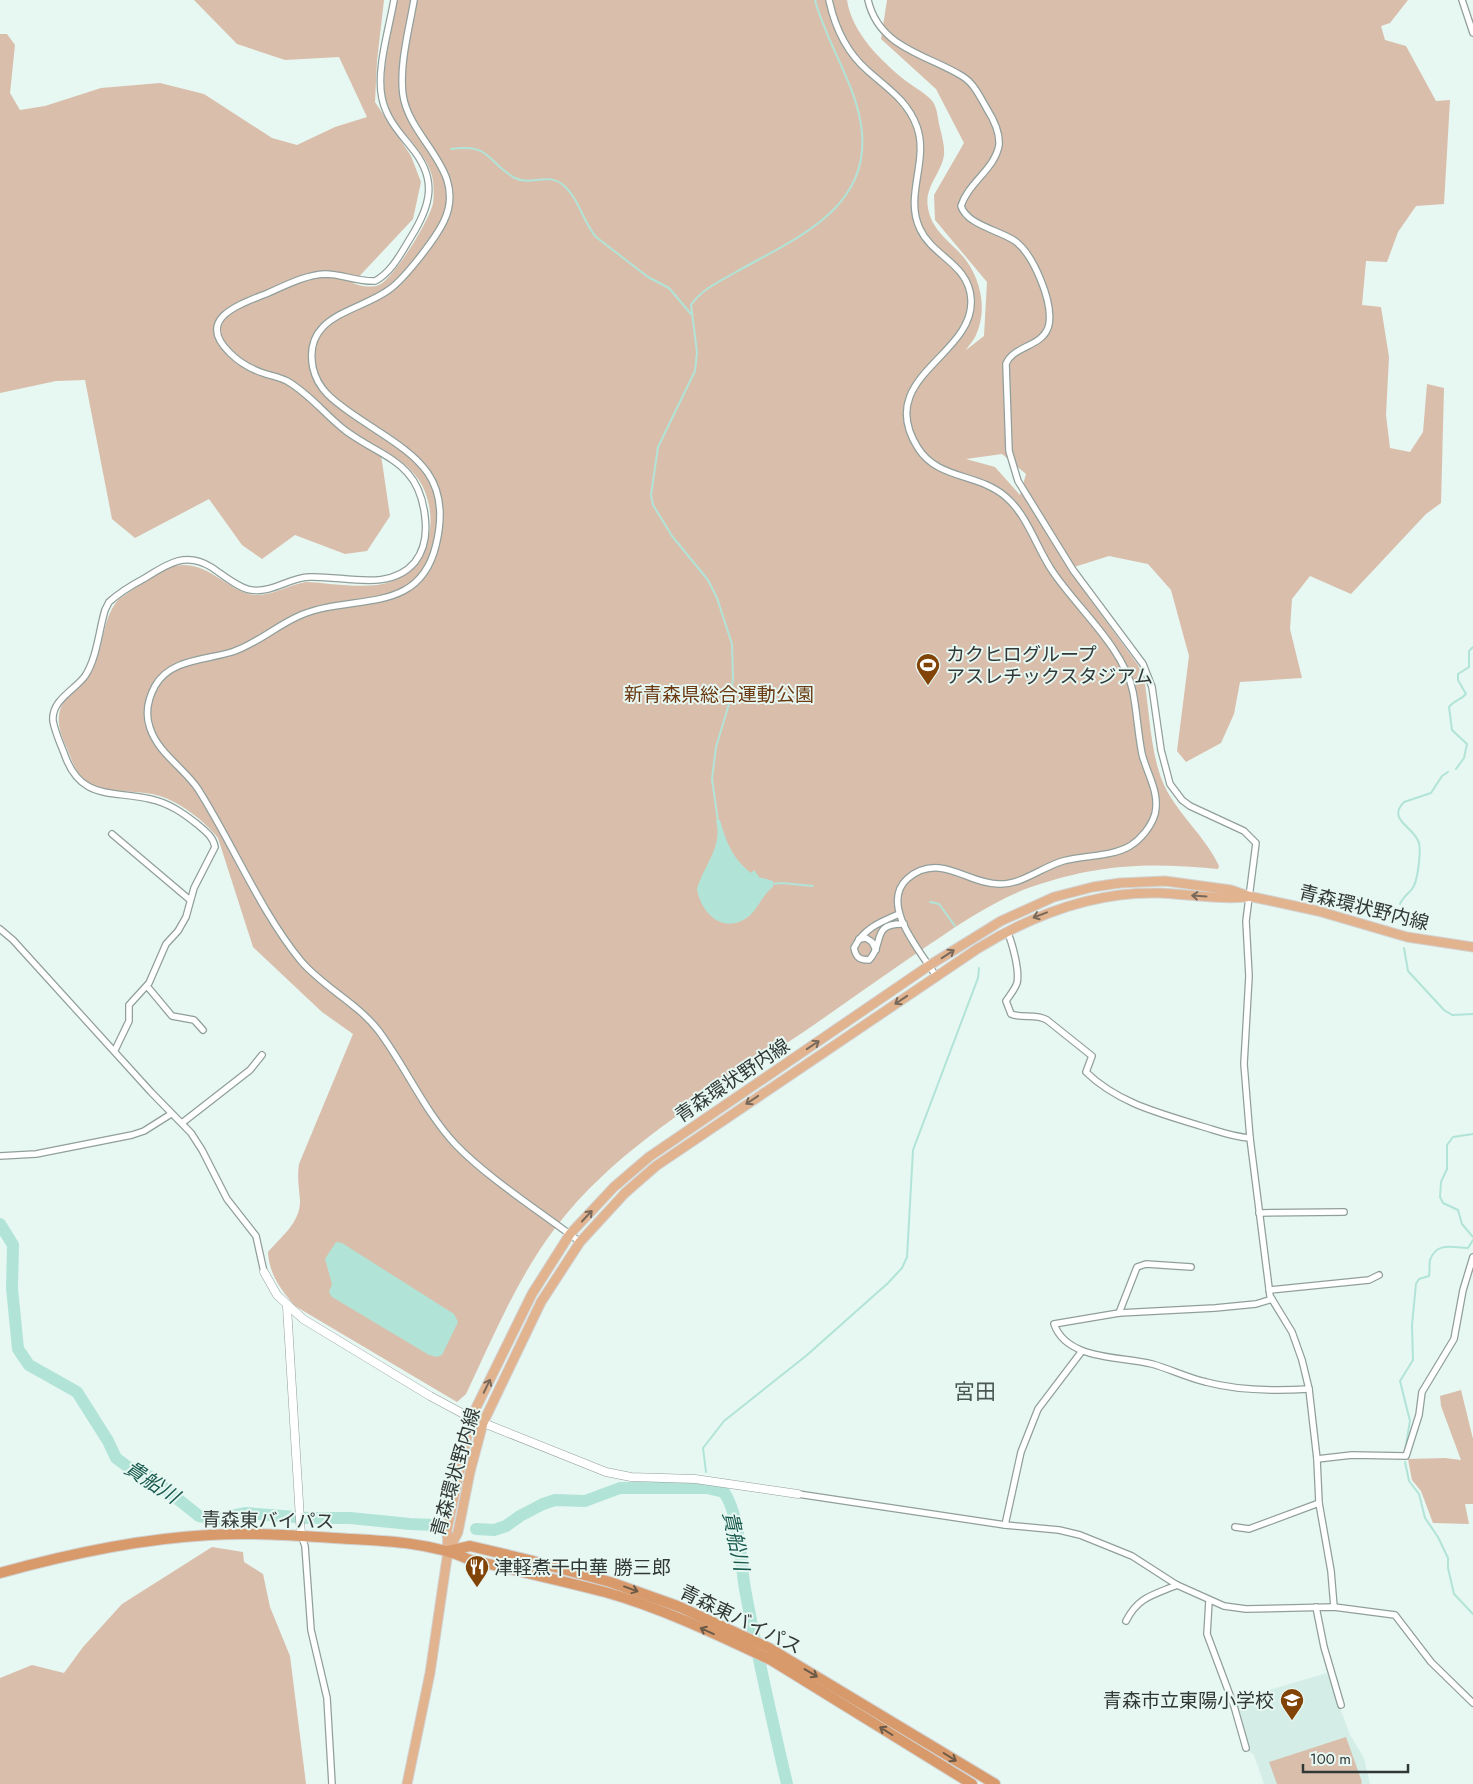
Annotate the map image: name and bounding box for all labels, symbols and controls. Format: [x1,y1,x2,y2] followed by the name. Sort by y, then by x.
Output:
[946,641,1153,690] place label: カクヒログループ アスレチックスタジアム
[915,652,941,686] sports icon: カクヒログループ アスレチックスタジアム
[624,681,814,708] park label: 新青森県総合運動公園
[1296,878,1432,937] street label: 青森環状野内線
[1191,891,1207,901] one-way arrow
[1032,911,1048,920] one-way arrow
[940,948,954,958] one-way arrow
[894,994,908,1005] one-way arrow
[670,1032,795,1129] street label: 青森環状野内線
[806,1040,820,1050] one-way arrow
[745,1095,759,1105] one-way arrow
[581,1210,593,1223] one-way arrow
[954,1377,996,1407] district label: 宮田
[482,1378,492,1393] one-way arrow
[424,1404,487,1540] street label: 青森環状野内線
[119,1454,186,1512] water label: 貴船川
[201,1506,335,1535] street label: 青森東バイパス
[715,1509,756,1575] water label: 貴船川
[464,1554,490,1588] restaurant icon: 津軽煮干中華 勝三郎
[494,1554,671,1581] place label: 津軽煮干中華 勝三郎
[675,1578,806,1661] street label: 青森東バイパス
[623,1585,638,1594] one-way arrow
[700,1626,715,1635] one-way arrow
[803,1669,817,1679] one-way arrow
[1103,1687,1274,1714] place label: 青森市立東陽小学校
[1279,1687,1305,1721] school or university icon: 青森市立東陽小学校
[879,1725,893,1735] one-way arrow
[1303,1742,1408,1774] scale bar
[1310,1748,1351,1770] text: 100 m
[943,1752,957,1762] one-way arrow

